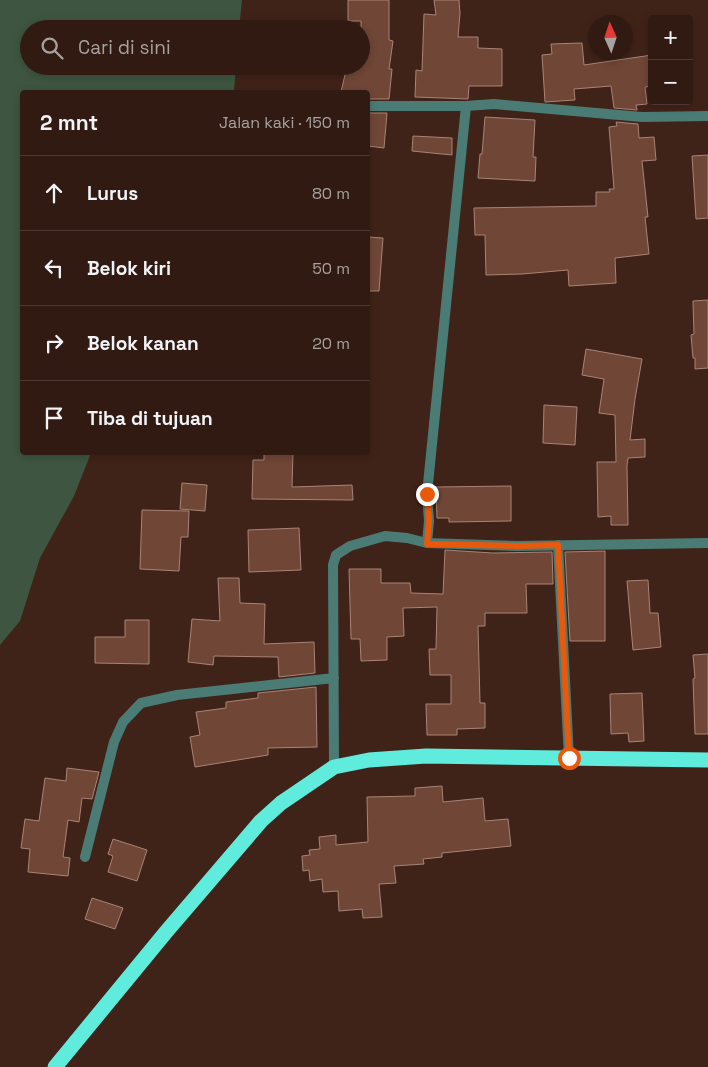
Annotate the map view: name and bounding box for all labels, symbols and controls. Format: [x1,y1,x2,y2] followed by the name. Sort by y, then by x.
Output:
[588,15,633,60] north arrow
[648,15,693,105] map controls
[648,15,693,60] button: +
[20,20,370,75] search box
[38,34,66,62] icon: search
[78,35,171,60] text: Cari di sini
[648,60,693,105] button: −
[40,109,98,136] text: 2 mnt
[219,112,350,133] text: Jalan kaki · 150 m
[40,179,68,207] icon: ahead
[87,181,138,206] text: Lurus
[312,183,350,204] text: 80 m
[40,254,68,282] icon: left
[87,256,171,281] text: Belok kiri
[312,258,350,279] text: 50 m
[40,329,68,357] icon: right
[87,331,199,356] text: Belok kanan
[312,333,350,354] text: 20 m
[40,404,68,432] icon: arrive
[87,406,213,431] text: Tiba di tujuan
[416,483,439,506] route end
[558,747,581,770] route start

